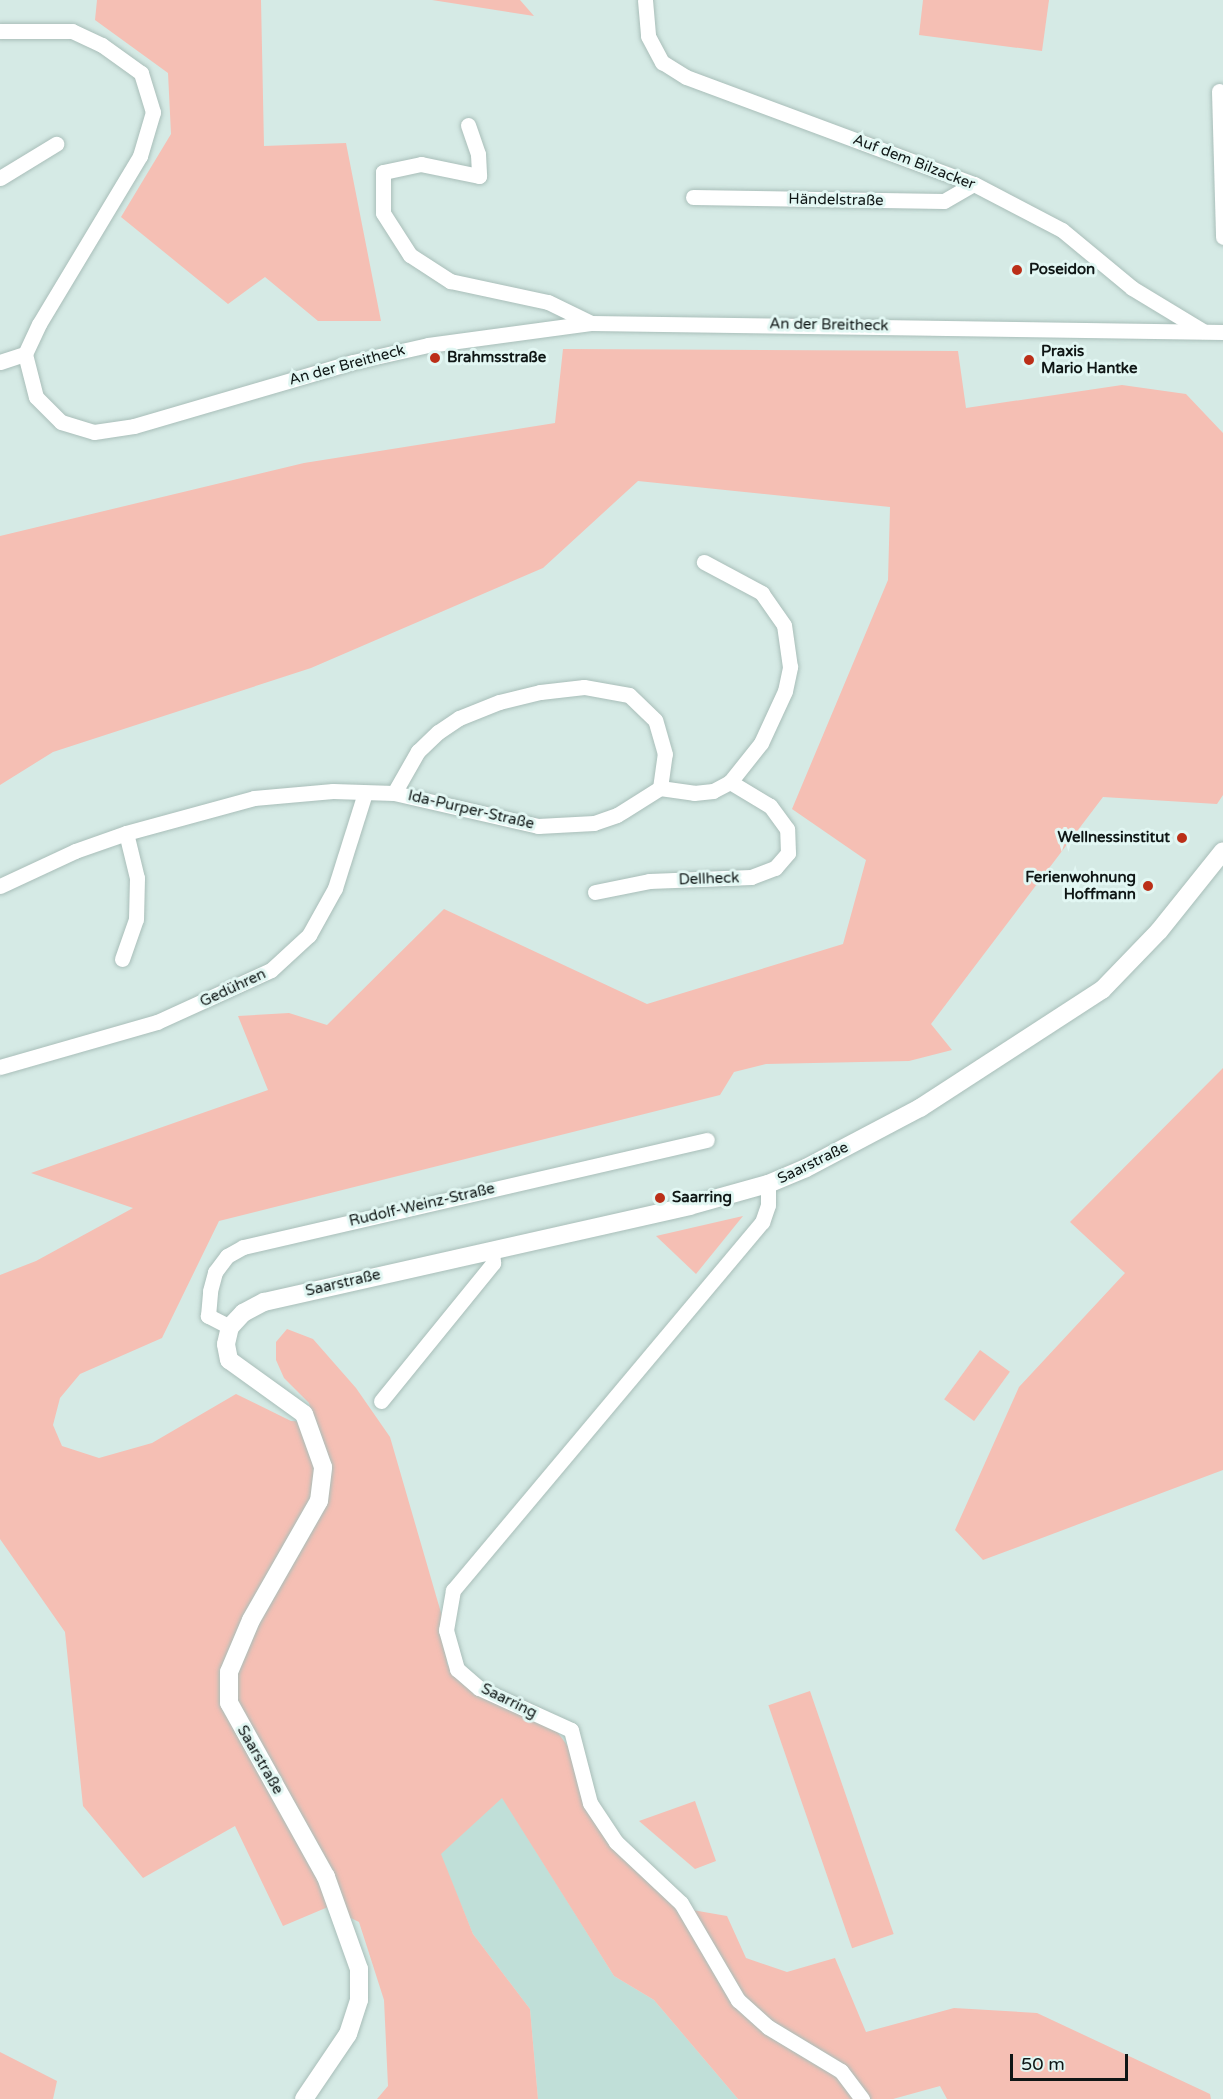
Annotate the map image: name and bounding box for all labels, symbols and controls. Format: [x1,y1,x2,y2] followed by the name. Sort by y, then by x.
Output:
[850,130,978,194] street label: Auf dem Bilzacker
[788,190,884,210] street label: Händelstraße
[1029,261,1095,279] place label: Poseidon
[1010,263,1024,277] marker: Poseidon
[769,315,889,335] street label: An der Breitheck
[287,341,407,389] street label: An der Breitheck
[1041,342,1137,377] place label: Praxis Mario Hantke
[447,349,546,367] place label: Brahmsstraße
[428,351,442,365] marker: Brahmsstraße
[1022,353,1036,367] marker: Praxis Mario Hantke
[406,787,536,833] street label: Ida-Purper-Straße
[1057,829,1170,847] place label: Wellnessinstitut
[1175,831,1189,845] marker: Wellnessinstitut
[1025,868,1136,903] place label: Ferienwohnung Hoffmann
[678,869,740,889] street label: Dellheck
[1141,879,1155,893] marker: Ferienwohnung Hoffmann
[197,965,269,1011] street label: Gedühren
[775,1138,851,1188] street label: Saarstraße
[347,1179,497,1231] street label: Rudolf-Weinz-Straße
[672,1189,732,1207] place label: Saarring
[653,1191,667,1205] marker: Saarring
[304,1266,382,1300] street label: Saarstraße
[478,1680,540,1722] street label: Saarring
[233,1722,287,1798] street label: Saarstraße
[1013,2042,1132,2080] scale bar
[1021,2053,1065,2075] text: 50 m

